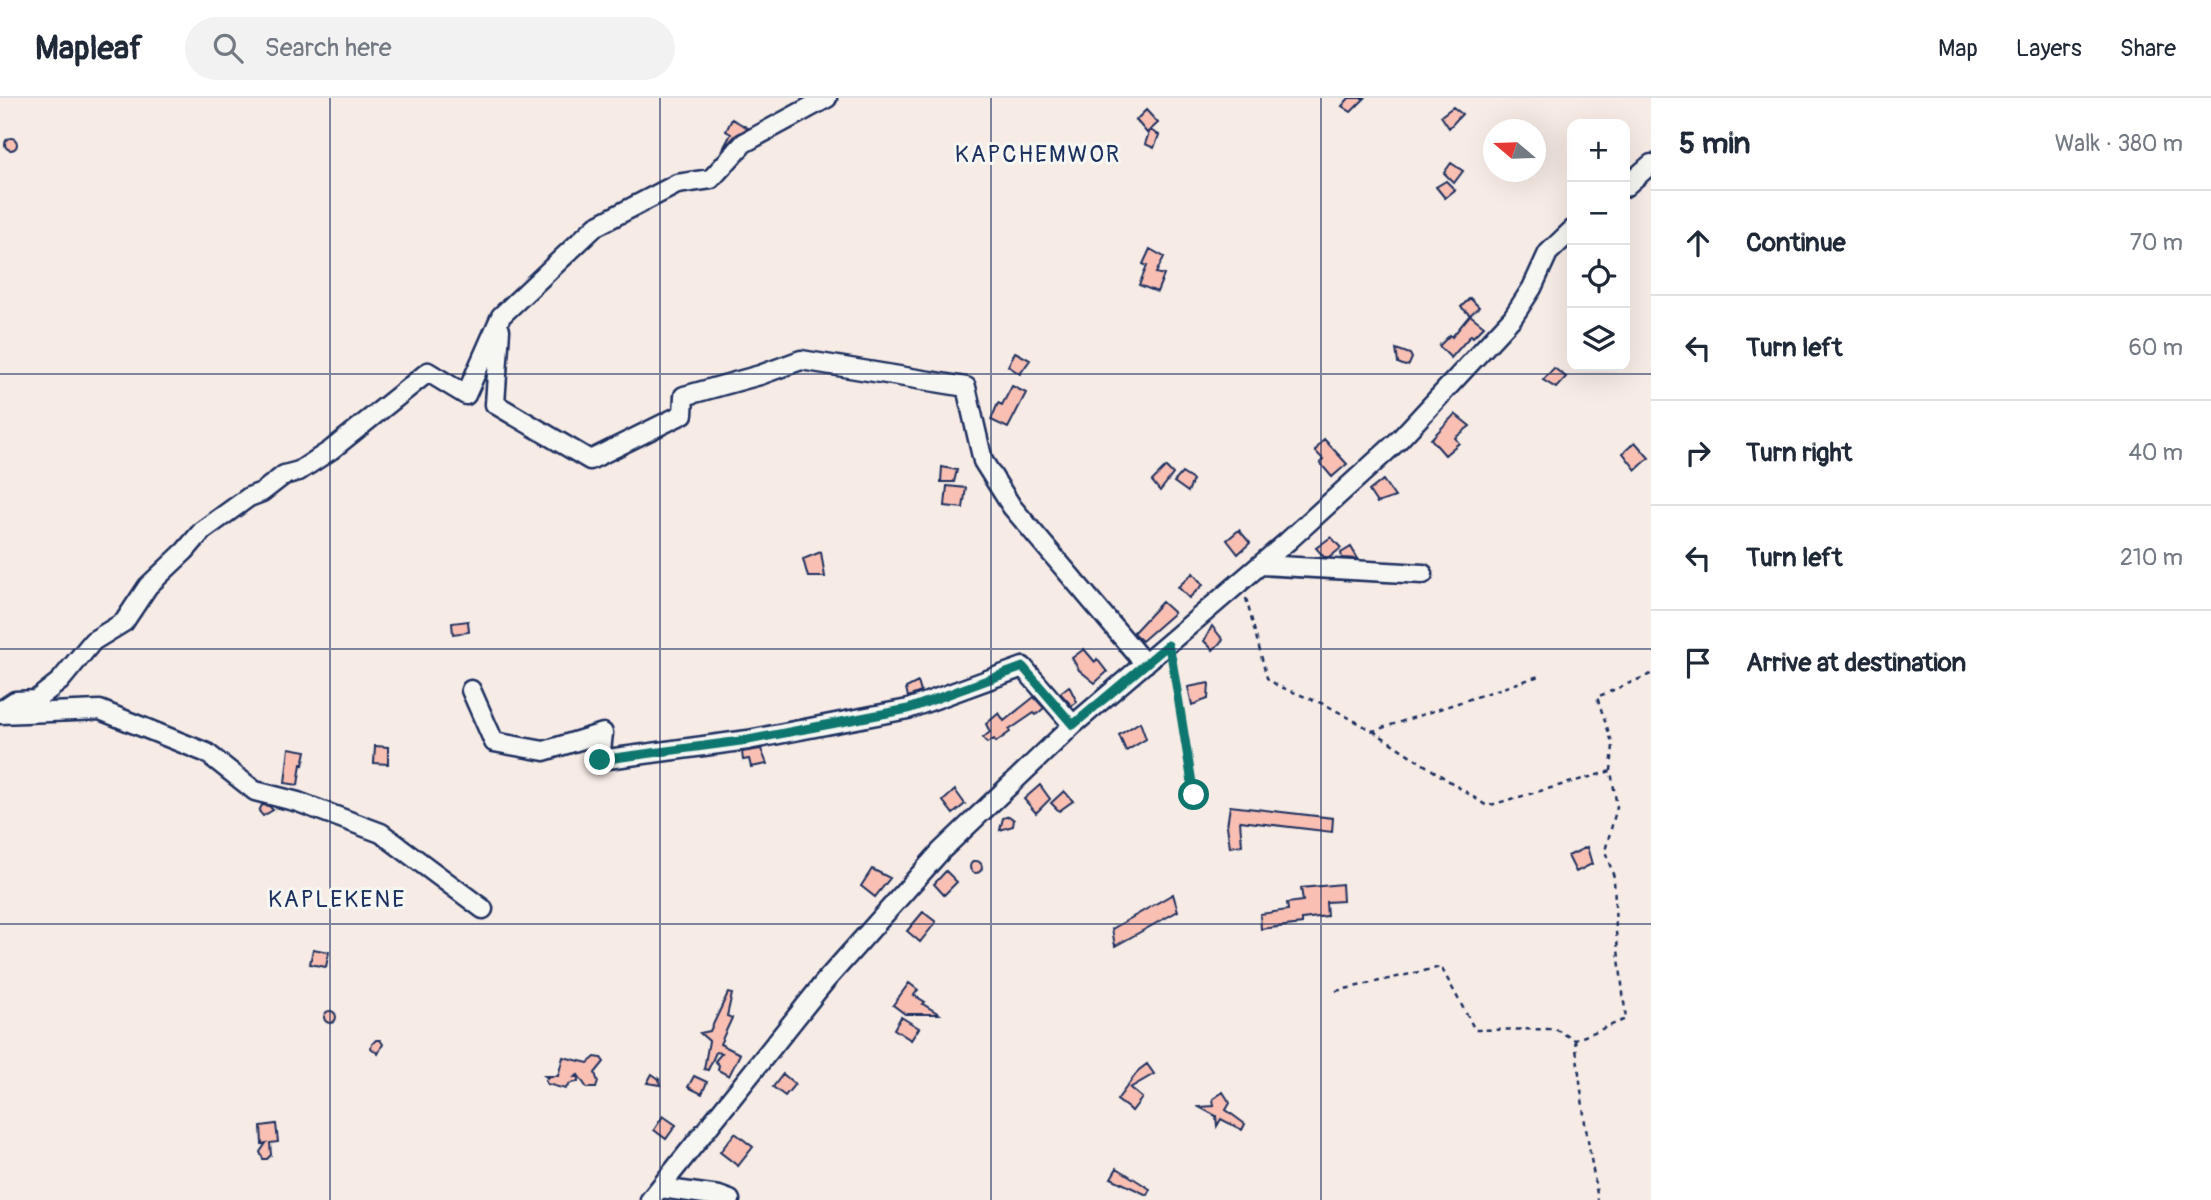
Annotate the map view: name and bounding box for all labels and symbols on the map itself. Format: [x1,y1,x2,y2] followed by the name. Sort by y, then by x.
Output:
[1483,119,1546,182] north arrow
[955,140,1121,169] district label: KAPCHEMWOR
[584,744,615,775] route end
[1178,779,1209,810] route start
[268,885,406,914] district label: KAPLEKENE

